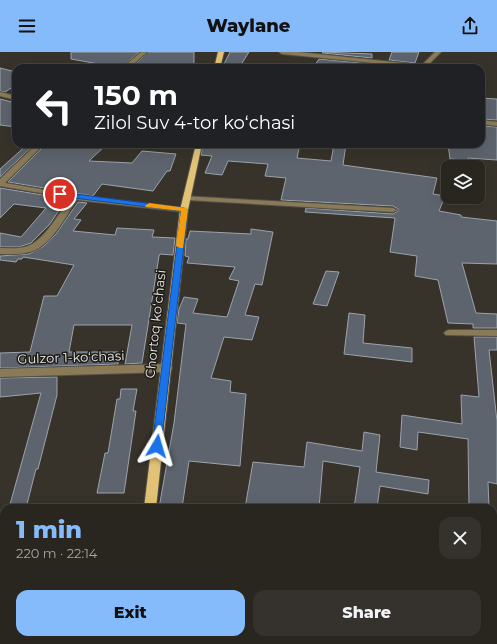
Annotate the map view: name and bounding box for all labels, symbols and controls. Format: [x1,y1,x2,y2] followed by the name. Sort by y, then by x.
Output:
[16,15,38,37] icon: menu
[207,15,290,37] text: Waylane
[459,15,481,37] icon: share
[94,78,178,112] text: 150 m
[28,80,80,132] icon: left
[94,112,295,134] text: Zilol Suv 4-tor koʻchasi
[441,160,485,204] map controls
[441,160,485,204] button: layers
[43,177,77,211] pin
[49,183,71,205] icon: arrive
[141,269,169,379] street label: Chortoq koʻchasi
[17,347,125,367] street label: Gulzor 1-koʻchasi
[136,425,178,467] position arrow
[16,515,82,544] text: 1 min
[439,517,481,559] button: close
[16,545,97,561] text: 220 m · 22:14
[16,590,245,636] button: Exit
[253,590,481,636] button: Share

